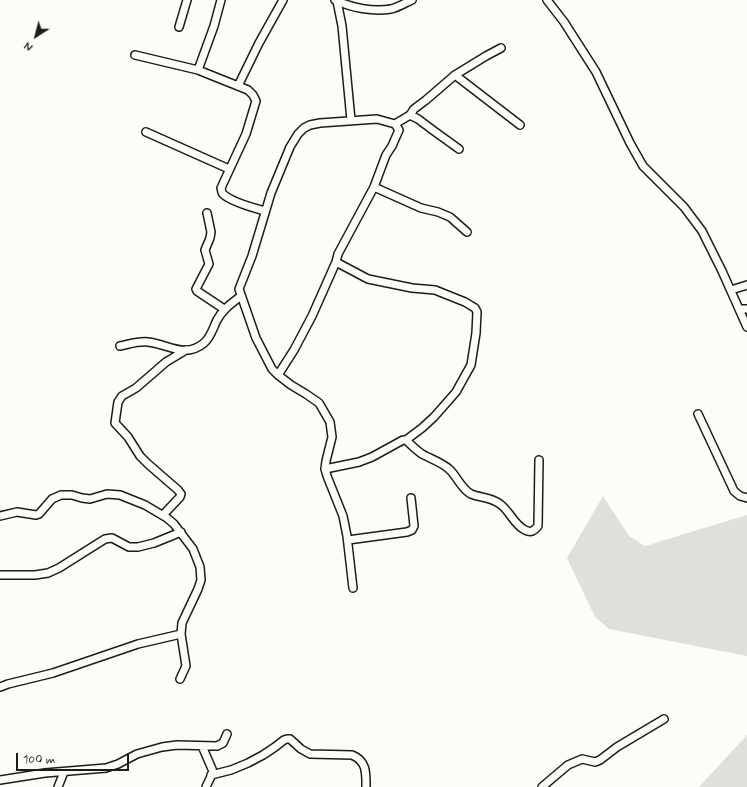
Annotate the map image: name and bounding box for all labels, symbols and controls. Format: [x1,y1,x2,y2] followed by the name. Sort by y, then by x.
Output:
[16,16,56,56] north arrow
[22,38,36,54] text: N
[18,745,131,771] scale bar
[23,752,55,768] text: 100 m

